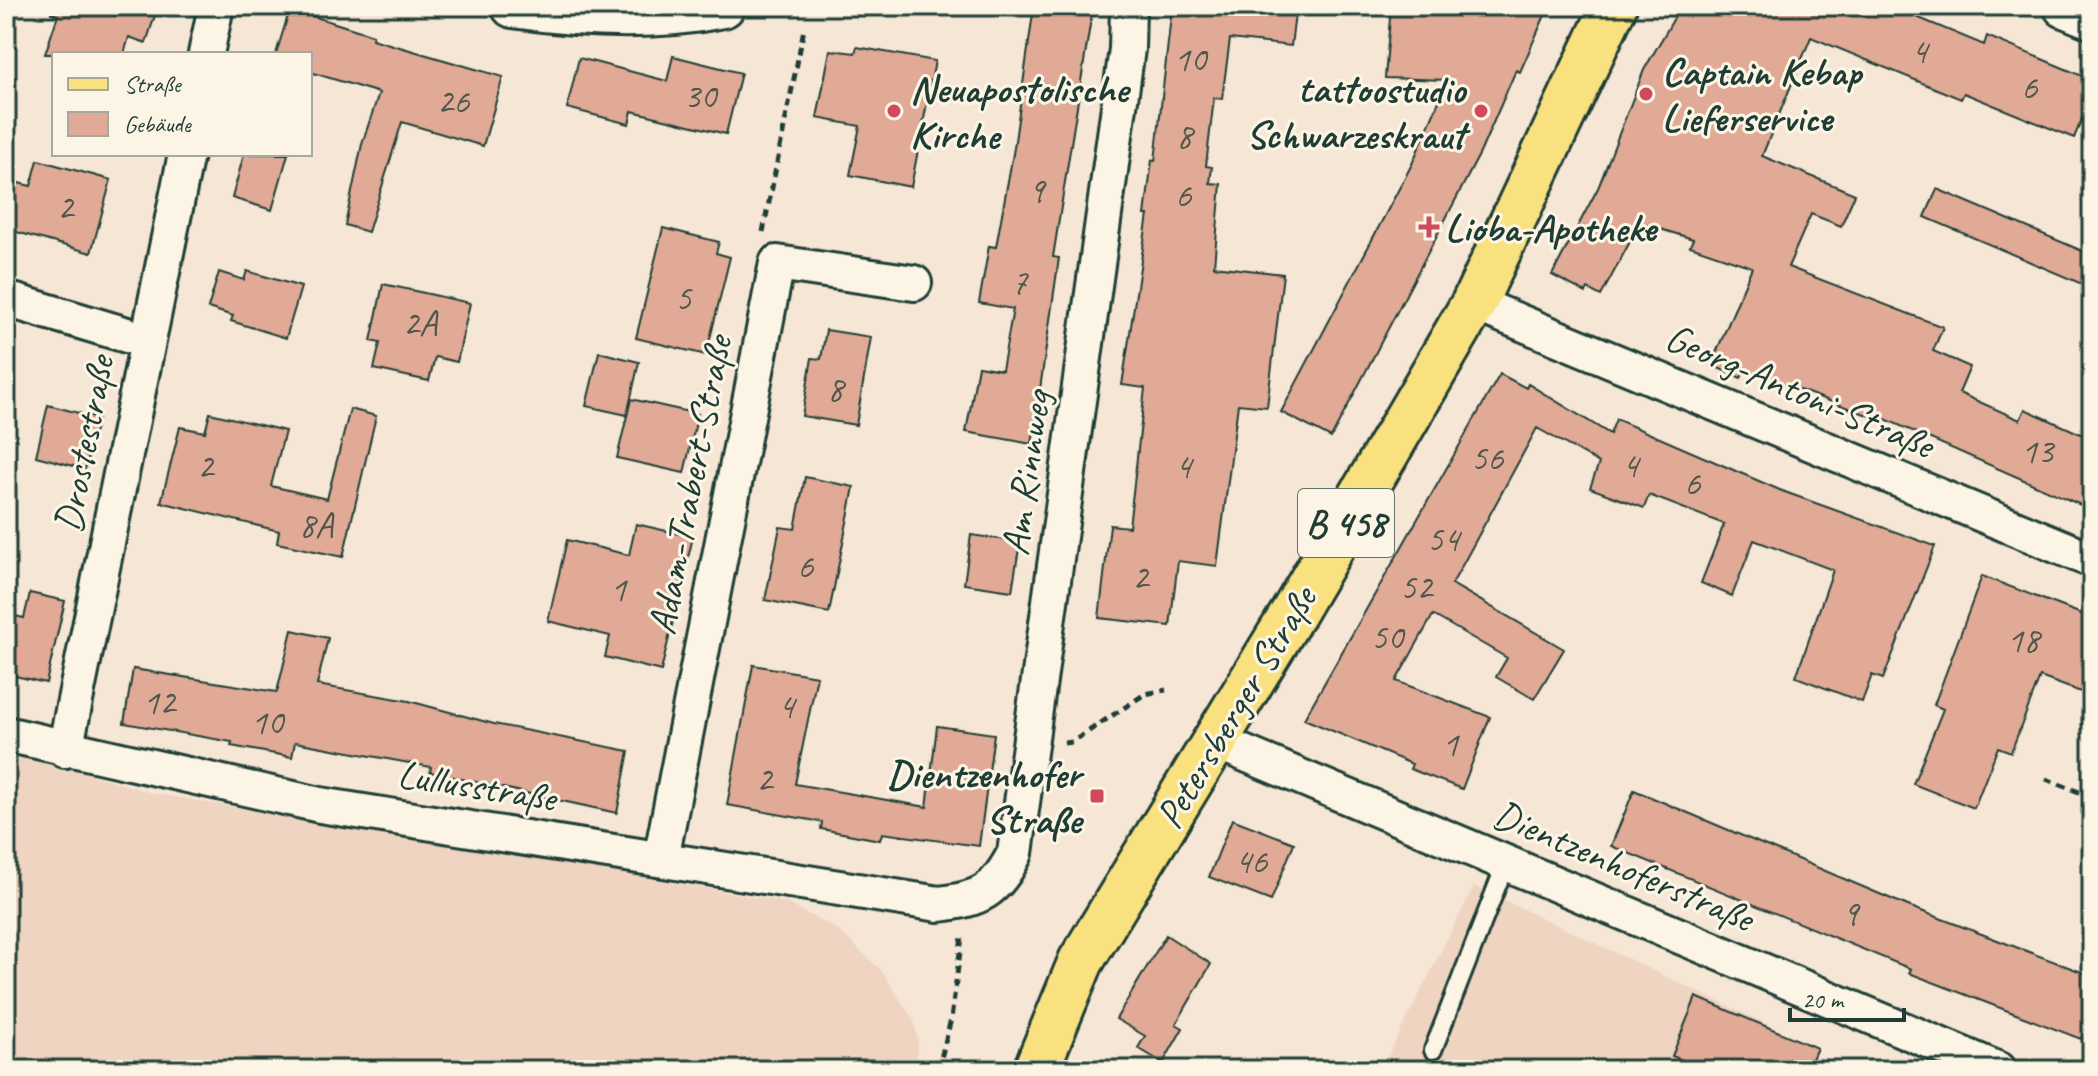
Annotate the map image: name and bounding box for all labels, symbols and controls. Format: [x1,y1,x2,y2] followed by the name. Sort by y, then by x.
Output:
[1911,28,1931,74] house number: 4
[1174,36,1209,82] house number: 10
[1662,47,1864,143] place label: Captain Kebap Lieferservice
[52,52,312,156] legend
[910,64,1132,160] place label: Neuapostolische Kirche
[1246,64,1471,160] place label: tattoostudio Schwarzeskraut
[2021,64,2039,110] house number: 6
[124,69,183,99] text: Straße
[684,73,719,119] house number: 30
[437,78,471,124] house number: 26
[1637,85,1655,103] marker: Captain Kebap Lieferservice
[885,102,903,120] marker: Neuapostolische Kirche
[1472,102,1490,120] marker: tattoostudio Schwarzeskraut
[124,109,193,139] text: Gebäude
[1176,113,1196,159] house number: 8
[1028,167,1047,213] house number: 9
[1175,172,1193,218] house number: 6
[57,184,76,230] house number: 2
[1445,203,1658,253] place label: Lioba-Apotheke
[1420,218,1438,236] marker: Lioba-Apotheke
[1011,259,1029,305] house number: 7
[675,275,693,321] house number: 5
[403,300,439,346] house number: 2A
[1658,312,1944,471] street label: Georg-Antoni-Straße
[637,329,744,639] street label: Adam-Trabert-Straße
[42,349,126,537] street label: Drostestraße
[827,366,847,412] house number: 8
[990,385,1063,558] street label: Am Rinnweg
[2021,428,2056,474] house number: 13
[1471,435,1505,481] house number: 56
[1622,442,1642,488] house number: 4
[197,443,216,489] house number: 2
[1175,443,1195,489] house number: 4
[1684,460,1702,506] house number: 6
[1298,489,1394,557] road number: B 458
[299,502,335,548] house number: 8A
[1427,516,1463,562] house number: 54
[797,543,815,589] house number: 6
[1132,554,1151,600] house number: 2
[1400,564,1435,610] house number: 52
[610,566,628,612] house number: 1
[1144,575,1329,837] street label: Petersberger Straße
[1371,614,1406,660] house number: 50
[2007,617,2043,663] house number: 18
[143,679,178,725] house number: 12
[778,683,798,729] house number: 4
[251,699,286,745] house number: 10
[1442,721,1460,767] house number: 1
[394,749,562,824] street label: Lullusstraße
[887,749,1086,845] place label: Dientzenhofer Straße
[756,756,775,802] house number: 2
[1088,787,1106,805] marker: Dientzenhofer Straße
[1486,789,1764,944] street label: Dientzenhoferstraße
[1235,838,1269,884] house number: 46
[1842,890,1861,936] house number: 9
[1790,972,1904,1022] scale bar
[1802,985,1845,1015] text: 20 m

